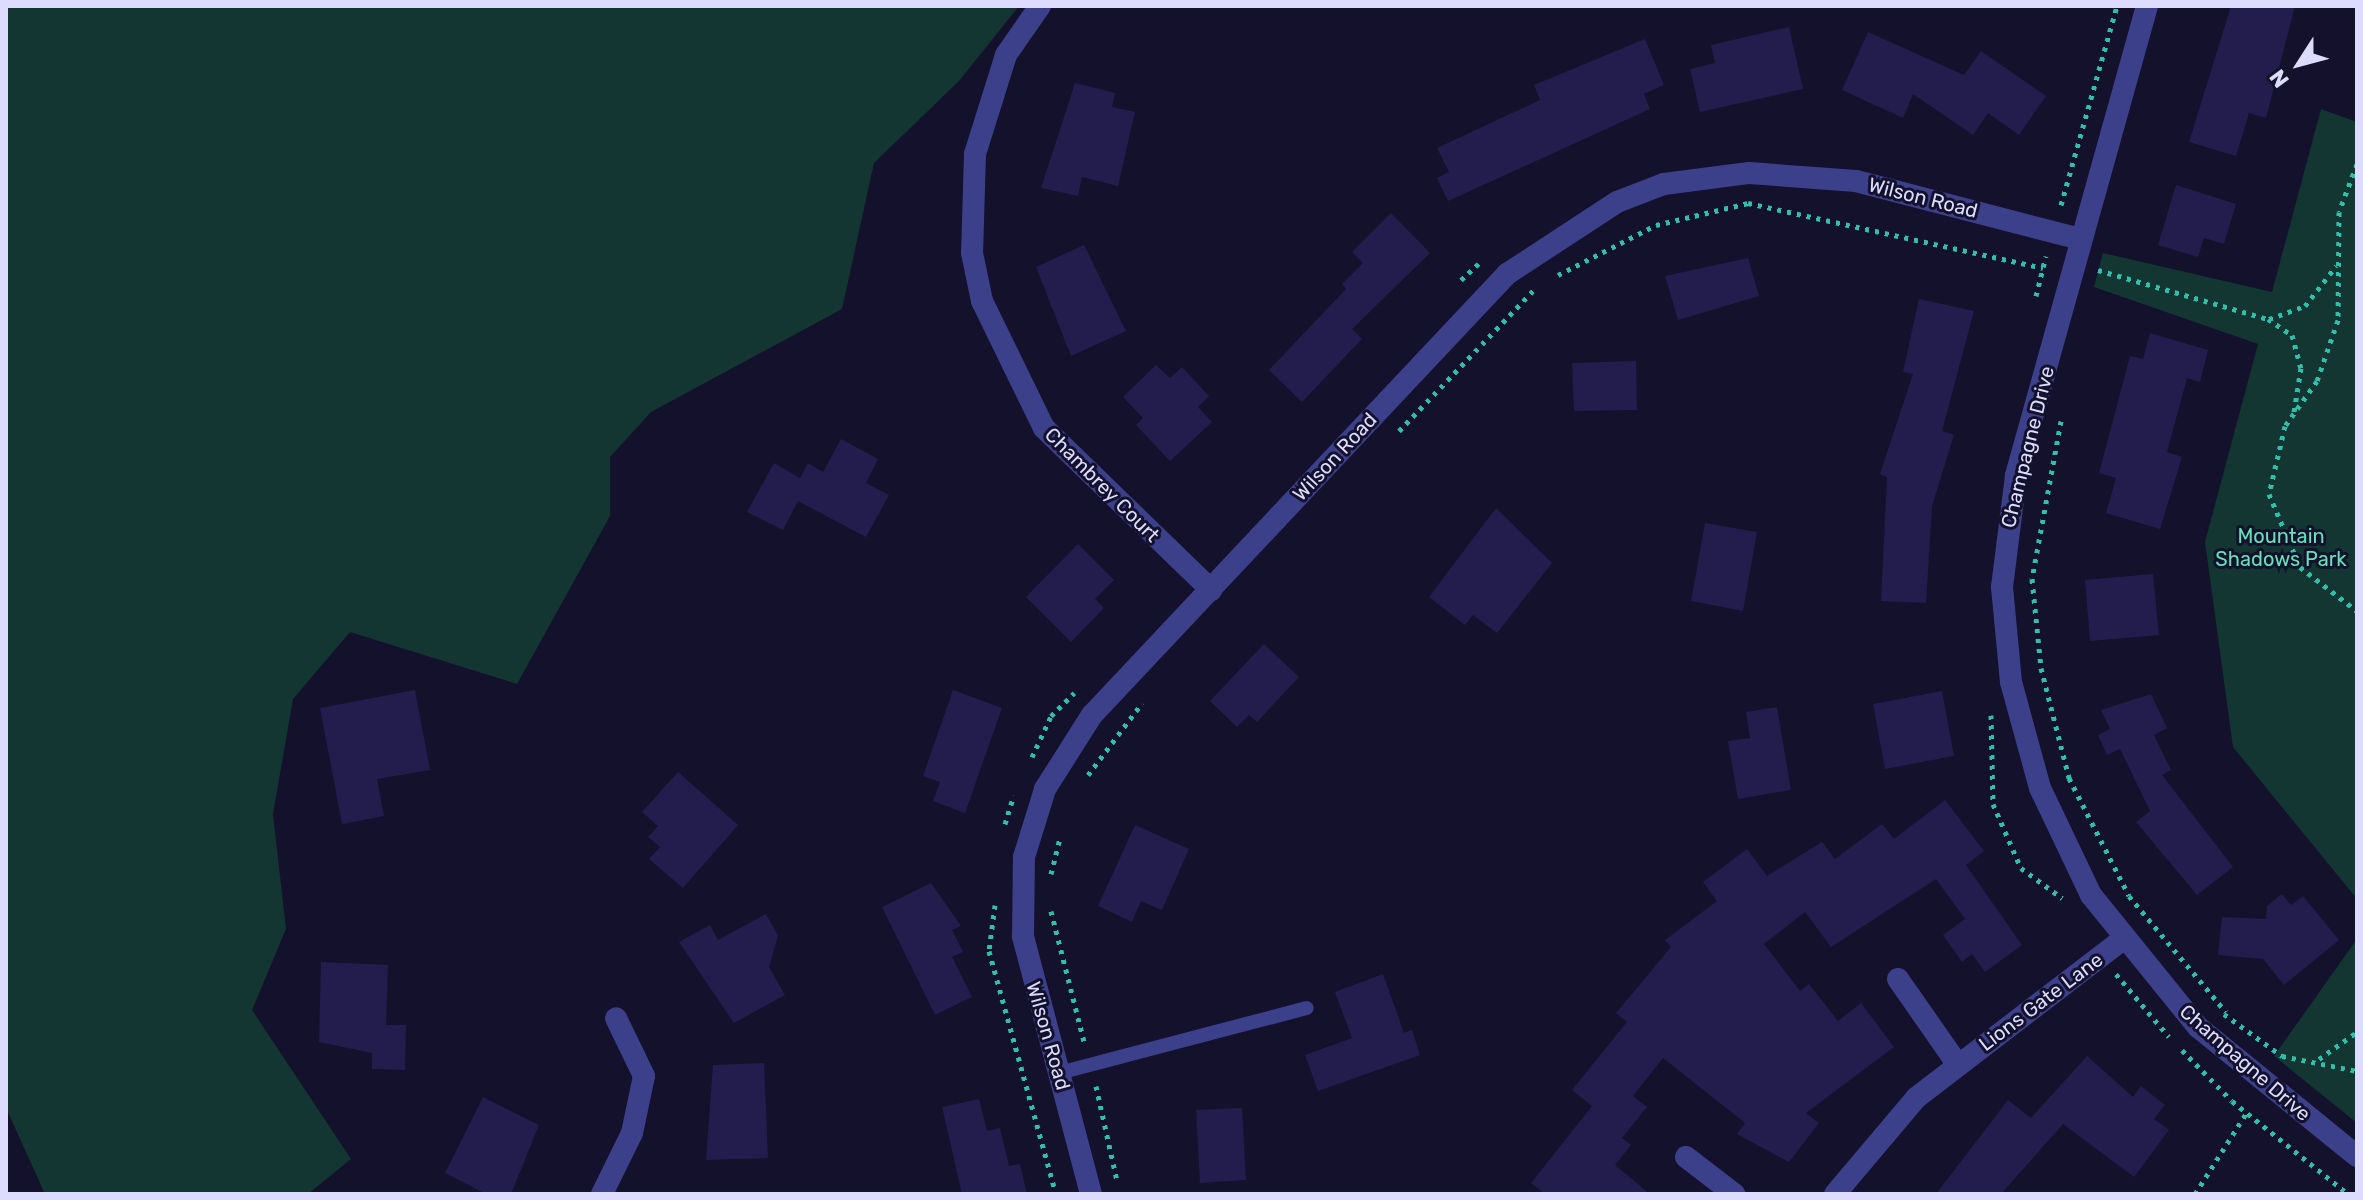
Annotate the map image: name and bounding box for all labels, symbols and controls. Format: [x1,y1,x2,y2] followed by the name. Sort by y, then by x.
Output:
[2259,24,2339,104] north arrow
[2264,64,2295,93] text: N
[1866,173,1980,223] street label: Wilson Road
[1996,364,2060,530] street label: Champagne Drive
[1288,408,1382,506] street label: Wilson Road
[1040,423,1164,547] street label: Chambrey Court
[2215,524,2347,571] park label: Mountain Shadows Park
[1974,948,2108,1056] street label: Lions Gate Lane
[1021,979,1075,1093] street label: Wilson Road
[2175,1000,2315,1126] street label: Champagne Drive

